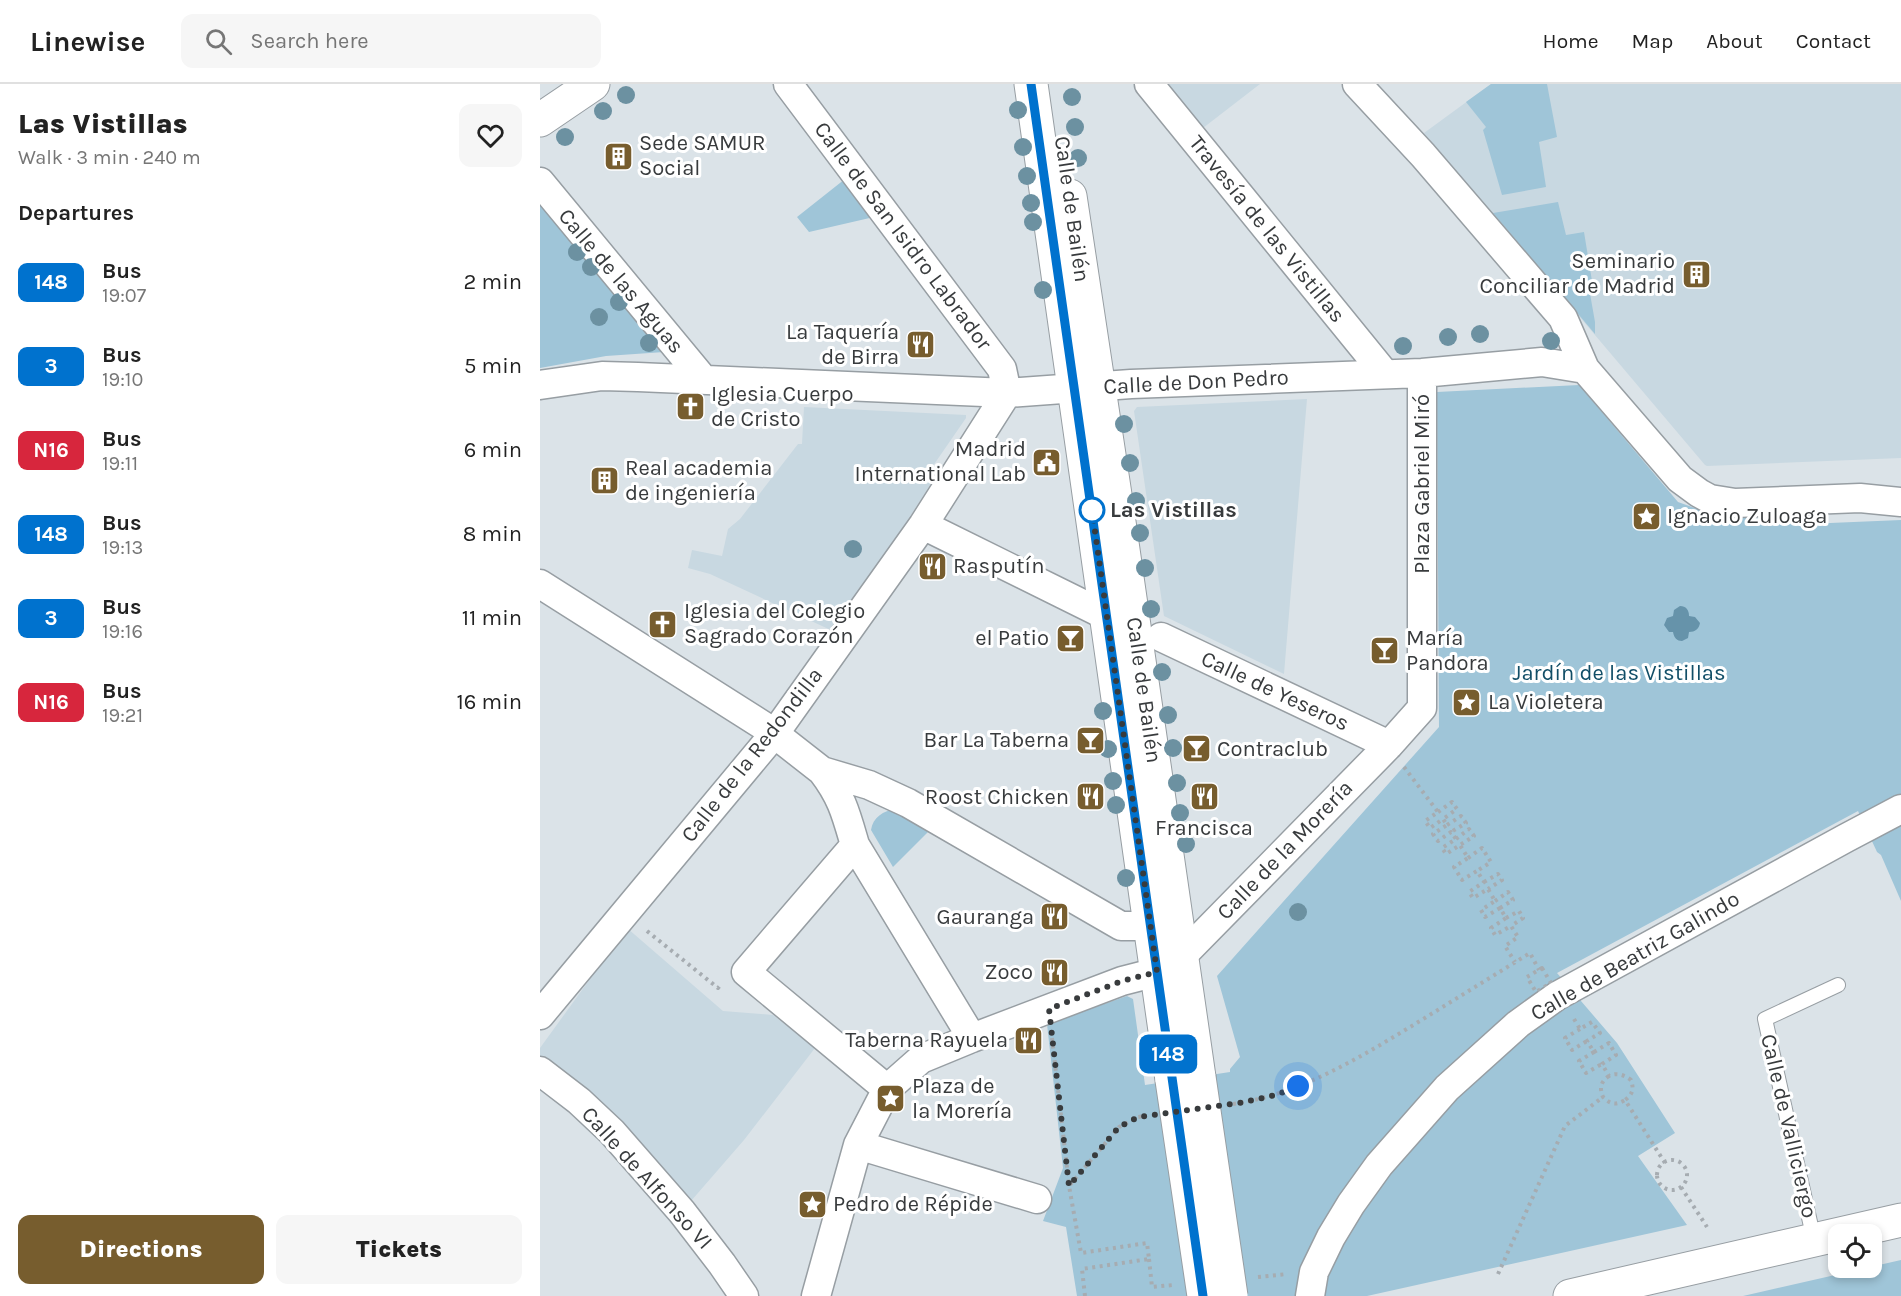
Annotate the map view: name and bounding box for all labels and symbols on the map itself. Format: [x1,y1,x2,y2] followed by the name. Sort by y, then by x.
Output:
[809,117,997,355] street label: Calle de San Isidro Labrador
[639,130,766,181] place label: Sede SAMUR Social
[1184,130,1350,328] street label: Travesía de las Vistillas
[1049,134,1095,284] street label: Calle de Bailén
[602,140,634,172] building icon: Sede SAMUR Social
[553,203,689,359] street label: Calle de las Aguas
[1479,248,1675,299] place label: Seminario Conciliar de Madrid
[1680,258,1712,290] building icon: Seminario Conciliar de Madrid
[786,319,899,370] place label: La Taquería de Birra
[904,329,936,361] restaurant icon: La Taquería de Birra
[1103,364,1289,400] street label: Calle de Don Pedro
[711,381,853,432] place label: Iglesia Cuerpo de Cristo
[674,391,706,423] church icon: Iglesia Cuerpo de Cristo
[1409,394,1435,574] street label: Plaza Gabriel Miró
[855,436,1026,487] place label: Madrid International Lab
[1031,446,1063,478] public building icon: Madrid International Lab
[625,455,772,506] place label: Real academia de ingeniería
[588,465,620,497] building icon: Real academia de ingeniería
[1079,497,1105,523] marker: Las Vistillas
[1110,497,1237,523] place label: Las Vistillas
[1630,500,1662,532] place icon: Ignacio Zuloaga
[1667,503,1827,529] place label: Ignacio Zuloaga
[916,550,948,582] restaurant icon: Rasputín
[953,553,1044,579] place label: Rasputín
[684,598,865,649] place label: Iglesia del Colegio Sagrado Corazón
[647,608,679,640] church icon: Iglesia del Colegio Sagrado Corazón
[1121,615,1167,765] street label: Calle de Bailén
[1054,622,1086,654] bar icon: el Patio
[975,625,1049,651] place label: el Patio
[1406,625,1489,676] place label: María Pandora
[1369,635,1401,667] bar icon: María Pandora
[1197,645,1353,737] street label: Calle de Yeseros
[1513,660,1725,686] park label: Jardín de las Vistillas
[676,662,828,848] street label: Calle de la Redondilla
[1451,686,1483,718] place icon: La Violetera
[1488,689,1604,715] place label: La Violetera
[1074,724,1106,756] bar icon: Bar La Taberna
[924,727,1069,753] place label: Bar La Taberna
[1180,733,1212,765] bar icon: Contraclub
[1217,736,1328,762] place label: Contraclub
[1212,775,1358,925] street label: Calle de la Morería
[1188,780,1220,812] restaurant icon: Francisca
[1074,781,1106,813] restaurant icon: Roost Chicken
[925,784,1069,810] place label: Roost Chicken
[1155,815,1253,841] place label: Francisca
[1526,886,1744,1026] street label: Calle de Beatriz Galindo
[1039,901,1071,933] restaurant icon: Gauranga
[937,904,1034,930] place label: Gauranga
[1038,956,1070,988] restaurant icon: Zoco
[985,959,1033,985] place label: Zoco
[1013,1024,1045,1056] restaurant icon: Taberna Rayuela
[845,1027,1008,1053] place label: Taberna Rayuela
[1755,1032,1823,1220] street label: Calle de Valliciergo
[1134,1034,1202,1074] line badge: 148
[1283,1071,1313,1101] your location
[912,1073,1012,1124] place label: Plaza de la Morería
[875,1083,907,1115] place icon: Plaza de la Morería
[576,1101,718,1255] street label: Calle de Alfonso VI
[796,1188,828,1220] place icon: Pedro de Répide
[833,1191,993,1217] place label: Pedro de Répide

